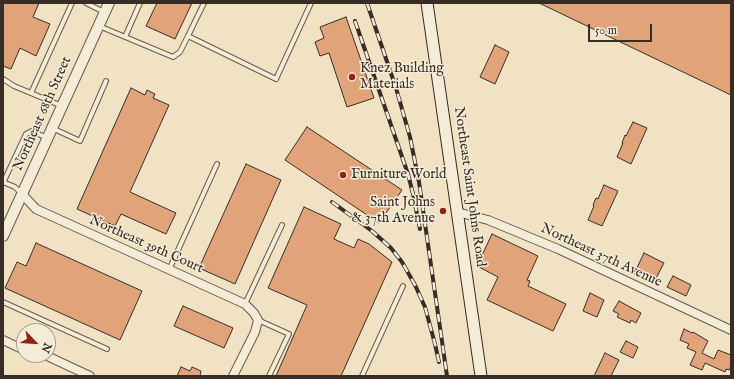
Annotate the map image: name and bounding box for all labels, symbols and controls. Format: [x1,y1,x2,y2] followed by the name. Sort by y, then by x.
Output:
[590,16,654,42] scale bar
[595,23,617,38] text: 50 m
[10,54,76,174] street label: Northeast 68th Street
[360,61,444,94] place label: Knez Building Materials
[347,72,357,82] marker: Knez Building Materials
[449,106,489,268] street label: Northeast Saint Johns Road
[351,167,447,183] place label: Furniture World
[338,170,348,180] marker: Furniture World
[352,195,435,228] place label: Saint Johns & 37th Avenue
[438,206,448,216] marker: Saint Johns & 37th Avenue
[86,212,206,278] street label: Northeast 39th Court
[538,221,664,291] street label: Northeast 37th Avenue
[16,323,56,363] north arrow
[38,340,54,355] text: N

